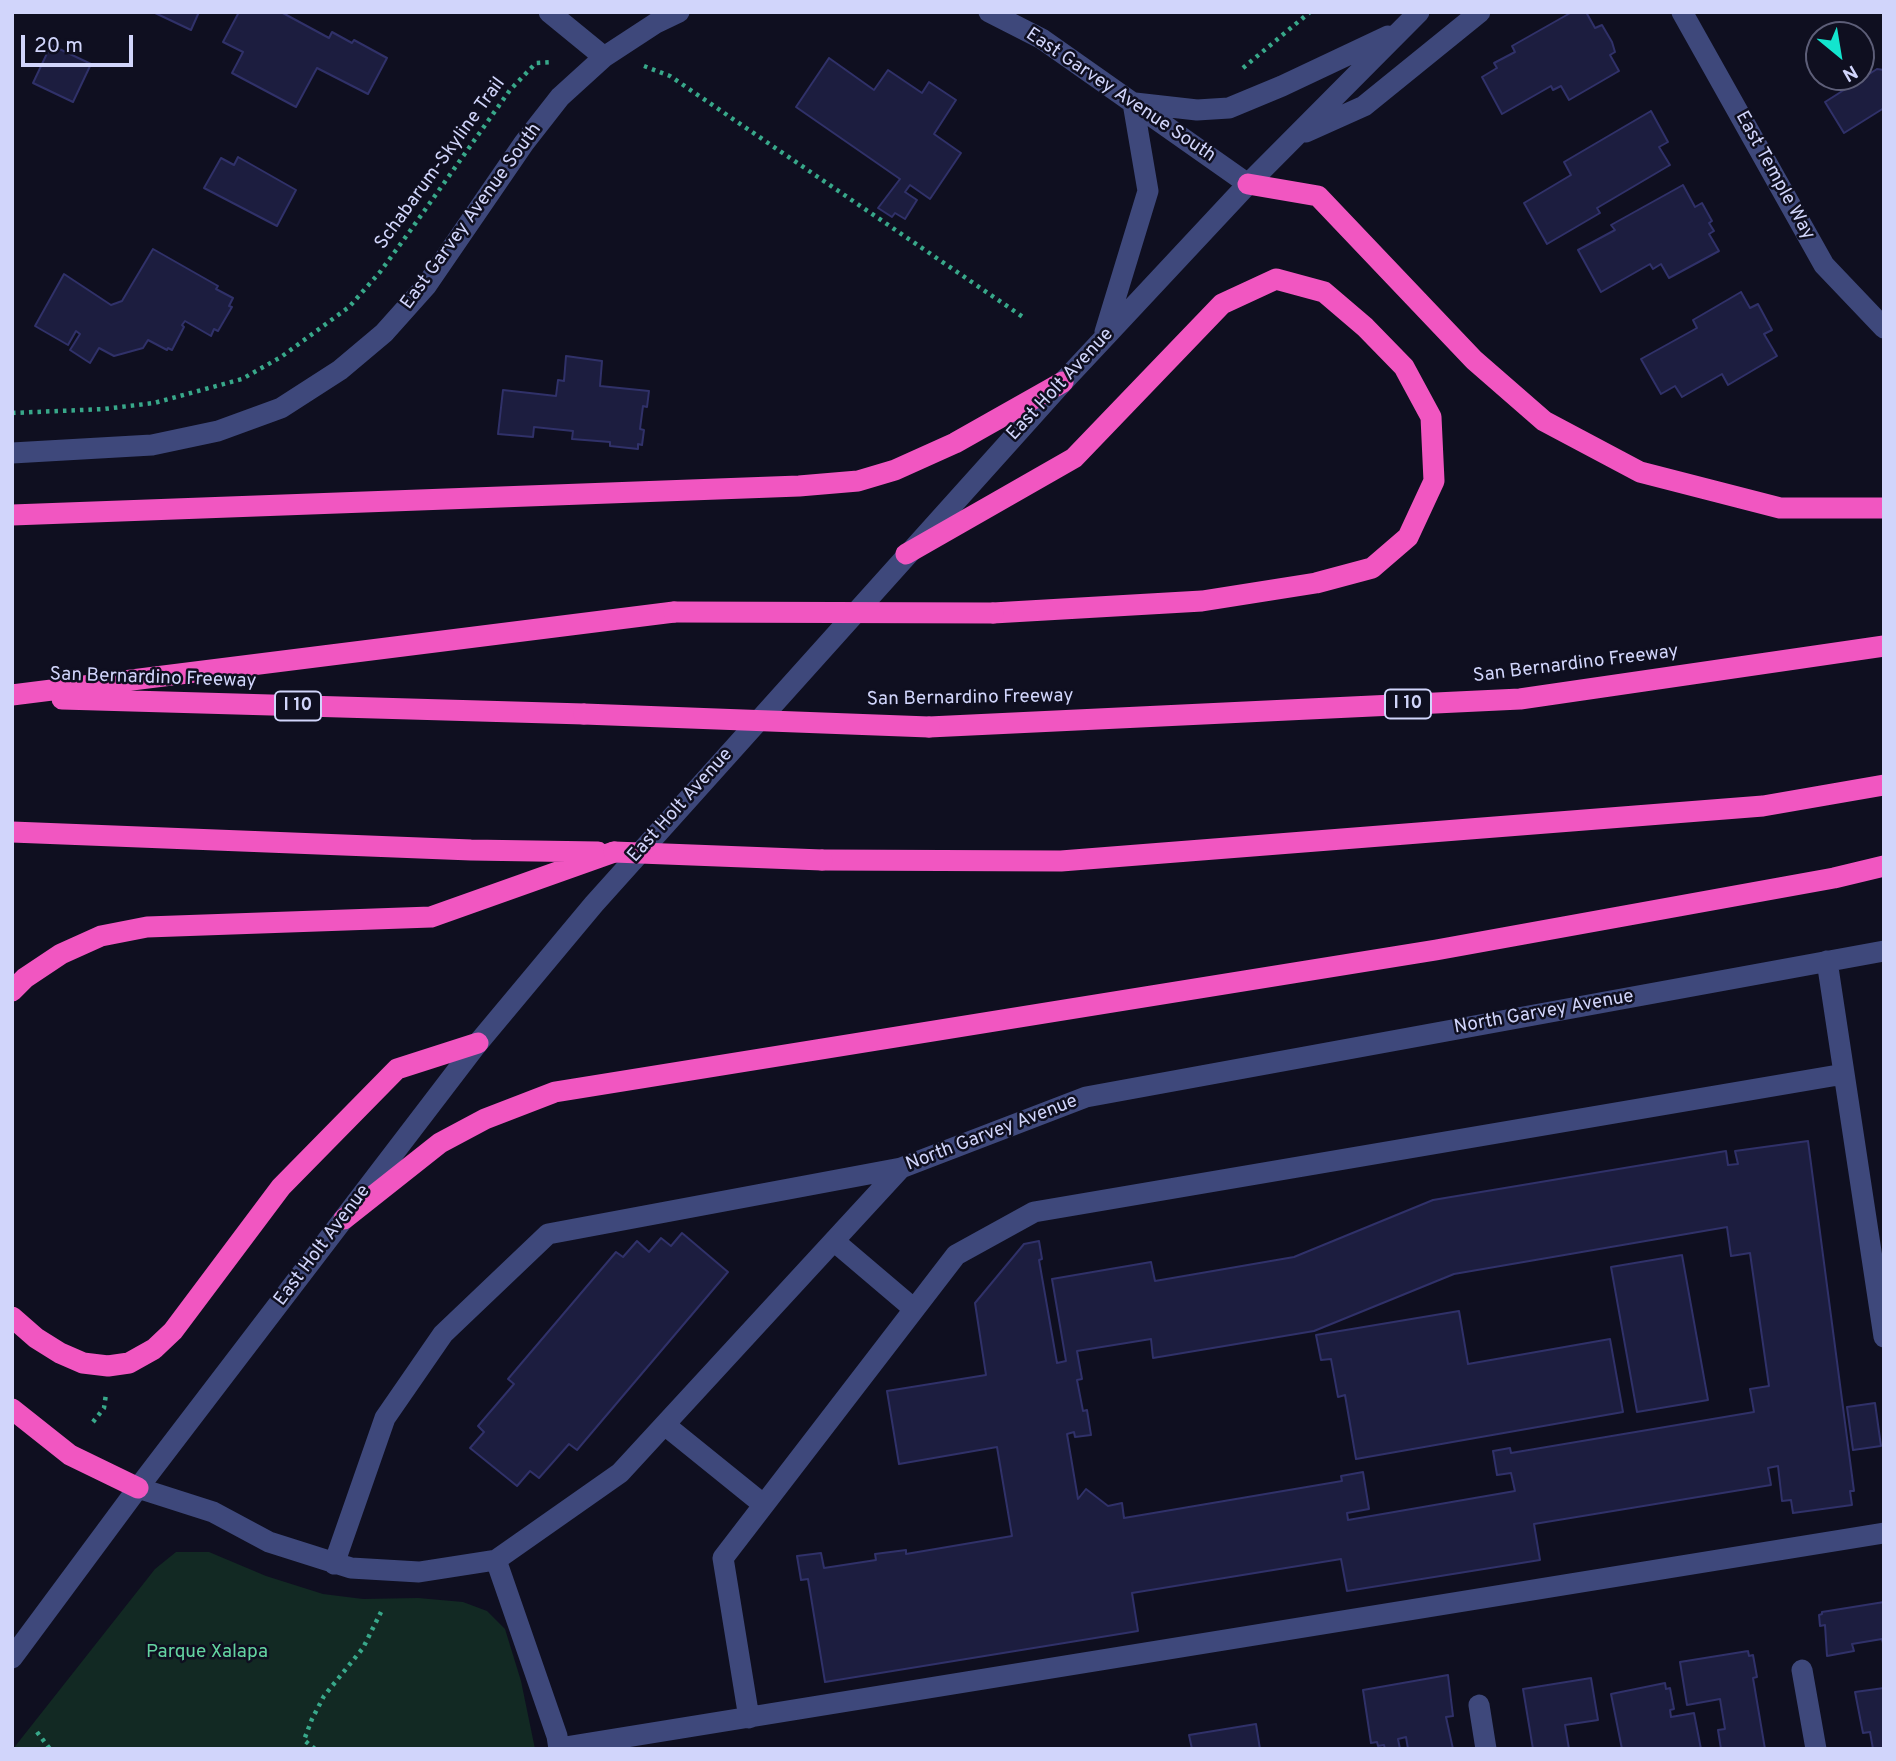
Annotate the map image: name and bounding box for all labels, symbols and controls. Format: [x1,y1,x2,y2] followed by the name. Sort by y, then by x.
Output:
[24,21,136,65] scale bar
[1805,21,1875,91] north arrow
[1021,24,1219,168] street label: East Garvey Avenue South
[34,33,83,60] text: 20 m
[1838,59,1861,86] text: N
[371,74,511,254] street label: Schabarum-Skyline Trail
[1729,108,1819,244] street label: East Temple Way
[397,120,547,314] street label: East Garvey Avenue South
[1003,324,1119,446] street label: East Holt Avenue
[1472,641,1680,689] street label: San Bernardino Freeway
[49,664,257,694] street label: San Bernardino Freeway
[866,686,1074,712] street label: San Bernardino Freeway
[1385,690,1431,718] road number: I 10
[275,692,321,720] road number: I 10
[624,744,738,868] street label: East Holt Avenue
[1452,986,1636,1040] street label: North Garvey Avenue
[903,1091,1081,1177] street label: North Garvey Avenue
[270,1181,376,1311] street label: East Holt Avenue
[146,1642,268,1664] park label: Parque Xalapa

